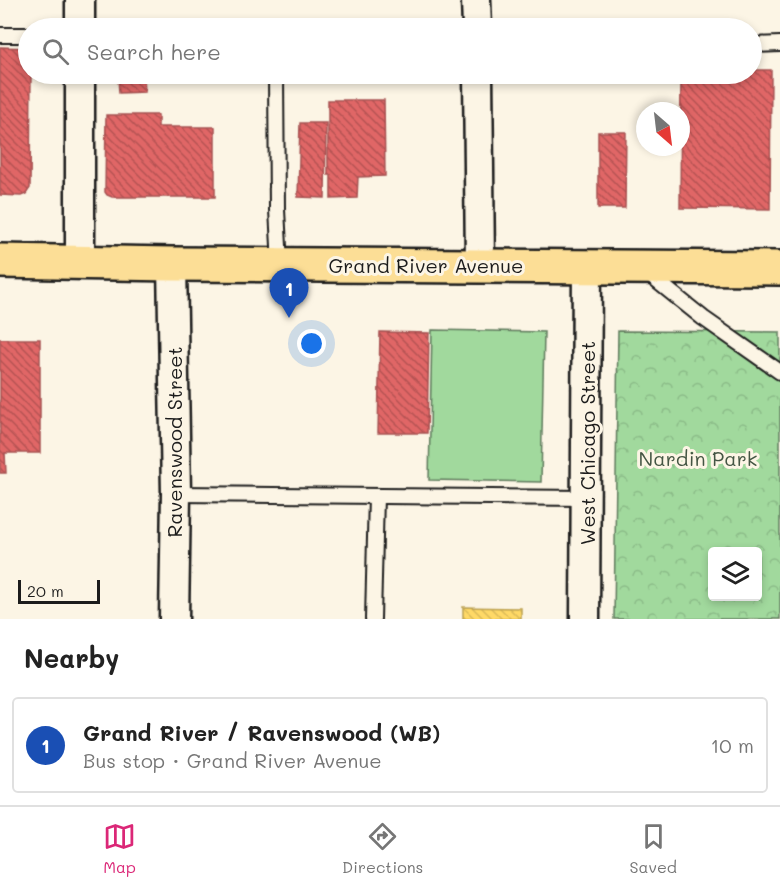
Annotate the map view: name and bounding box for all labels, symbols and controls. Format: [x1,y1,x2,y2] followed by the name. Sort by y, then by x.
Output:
[18,18,762,84] search box
[39,35,72,68] icon: search
[87,37,221,66] text: Search here
[636,102,690,156] north arrow
[328,252,524,278] street label: Grand River Avenue
[270,268,308,318] pin: 1
[297,329,326,358] your location
[574,341,600,545] street label: West Chicago Street
[161,346,187,538] street label: Ravenswood Street
[639,445,757,471] park label: Nardin Park
[708,547,762,601] map controls
[708,547,762,601] button: layers
[18,577,100,604] scale bar
[27,580,64,601] text: 20 m
[24,641,119,675] text: Nearby
[83,718,440,747] text: Grand River / Ravenswood (WB)
[41,732,50,758] text: 1
[710,732,754,758] text: 10 m
[83,747,382,773] text: Bus stop · Grand River Avenue
[103,820,136,877] tab: Map
[342,820,423,877] tab: Directions
[629,820,677,877] tab: Saved

